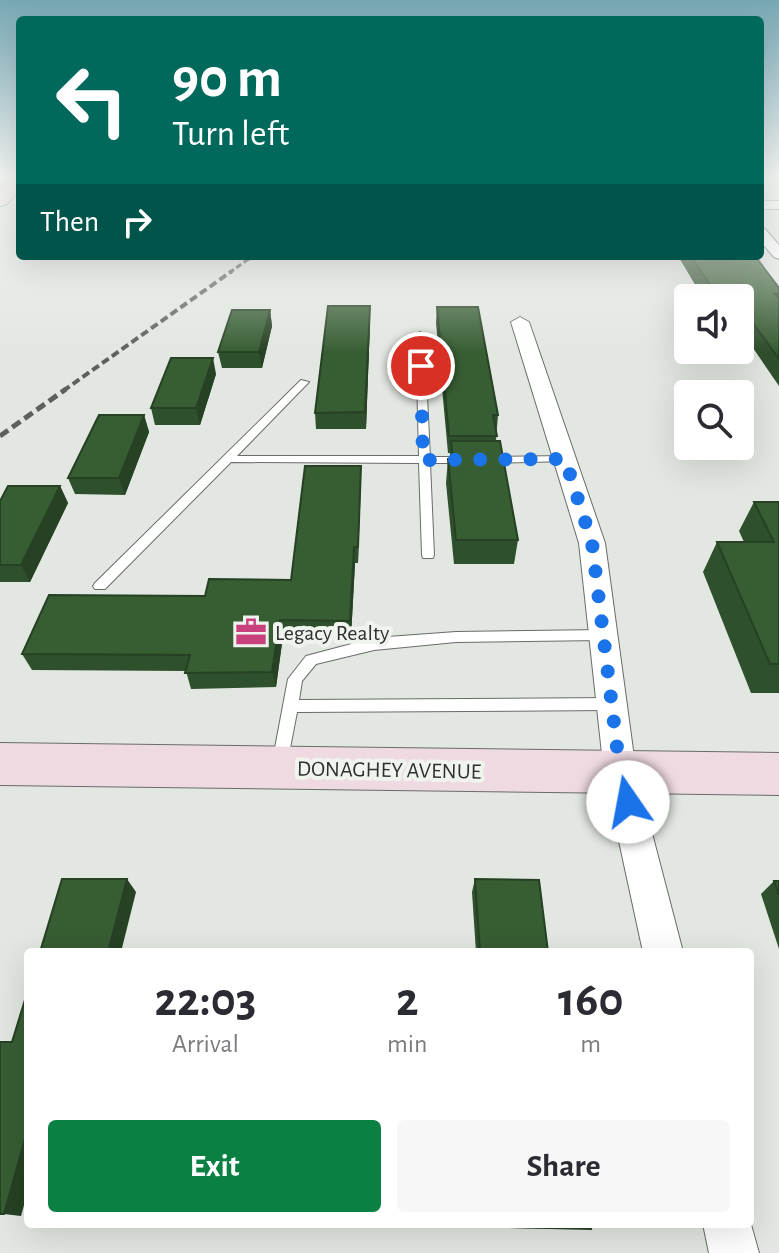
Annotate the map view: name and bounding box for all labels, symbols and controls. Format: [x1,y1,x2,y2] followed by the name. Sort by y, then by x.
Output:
[40,48,144,152] icon: left
[172,51,282,107] text: 90 m
[172,116,289,152] text: Turn left
[115,200,159,244] icon: right
[40,207,99,237] text: Then
[674,284,754,460] map controls
[674,284,754,364] button: sound
[387,332,455,400] pin
[399,344,443,388] icon: arrive
[674,380,754,460] button: search
[234,615,268,649] office icon: Legacy Realty
[275,622,390,644] place label: Legacy Realty
[297,757,482,783] street label: DONAGHEY AVENUE
[586,760,670,844] position arrow
[155,977,256,1025] text: 22:03
[396,977,419,1025] text: 2
[558,977,623,1025] text: 160
[172,1031,239,1057] text: Arrival
[387,1031,427,1057] text: min
[580,1031,601,1057] text: m
[48,1120,381,1212] button: Exit
[397,1120,730,1212] button: Share

